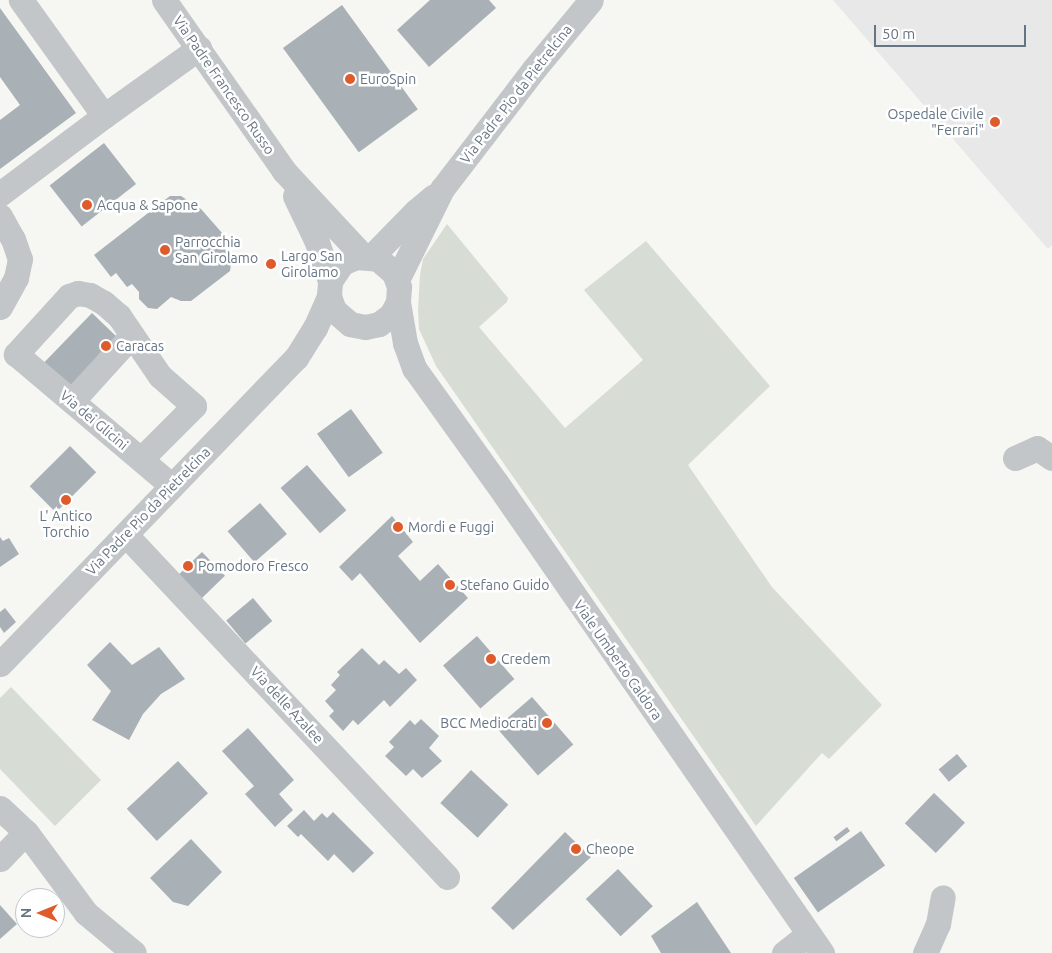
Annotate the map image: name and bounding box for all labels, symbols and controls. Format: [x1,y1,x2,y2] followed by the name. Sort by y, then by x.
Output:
[170,12,278,158] street label: Via Padre Francesco Russo
[877,15,1030,47] scale bar
[457,21,575,167] street label: Via Padre Pio da Pietrelcina
[882,25,915,42] text: 50 m
[360,71,416,87] place label: EuroSpin
[344,73,356,85] marker: EuroSpin
[888,106,984,138] place label: Ospedale Civile "Ferrari"
[988,115,1002,129] marker: Ospedale Civile "Ferrari"
[97,197,198,213] place label: Acqua & Sapone
[81,199,93,211] marker: Acqua & Sapone
[175,234,258,266] place label: Parrocchia San Girolamo
[159,244,171,256] marker: Parrocchia San Girolamo
[281,248,343,280] place label: Largo San Girolamo
[265,258,277,270] marker: Largo San Girolamo
[116,338,164,354] place label: Caracas
[100,340,112,352] marker: Caracas
[57,387,131,453] street label: Via dei Glicini
[82,443,214,579] street label: Via Padre Pio da Pietrelcina
[60,494,72,506] marker: L' Antico Torchio
[40,508,92,540] place label: L' Antico Torchio
[408,519,494,535] place label: Mordi e Fuggi
[392,521,404,533] marker: Mordi e Fuggi
[198,558,309,574] place label: Pomodoro Fresco
[182,560,194,572] marker: Pomodoro Fresco
[460,577,550,593] place label: Stefano Guido
[444,579,456,591] marker: Stefano Guido
[570,597,666,723] street label: Viale Umberto Caldora
[501,651,551,667] place label: Credem
[485,653,497,665] marker: Credem
[247,663,327,747] street label: Via delle Azalee
[440,715,537,731] place label: BCC Mediocrati
[541,717,553,729] marker: BCC Mediocrati
[586,841,634,857] place label: Cheope
[570,843,582,855] marker: Cheope
[15,888,65,938] north arrow
[18,908,34,918] text: N

